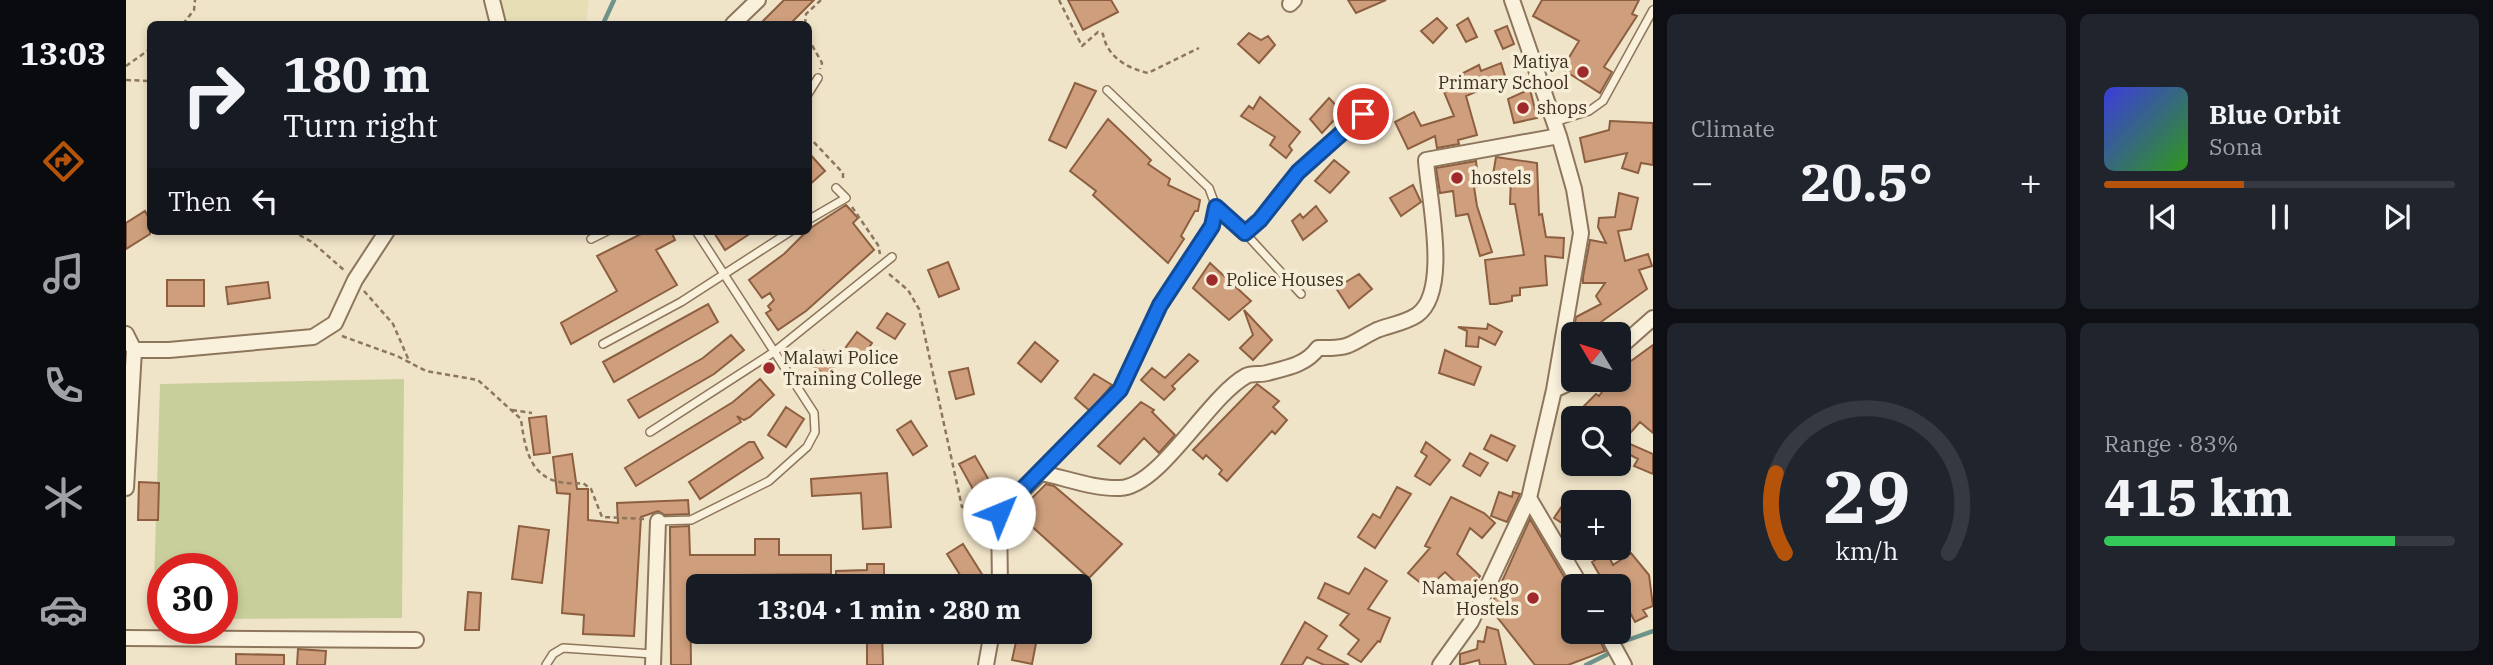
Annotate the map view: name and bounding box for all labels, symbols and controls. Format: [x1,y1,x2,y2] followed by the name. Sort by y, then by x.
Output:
[20,32,106,74] text: 13:03
[283,42,430,105] text: 180 m
[168,49,259,140] icon: right
[1438,50,1569,94] place label: Matiya Primary School
[1575,64,1591,80] marker: Matiya Primary School
[1333,84,1393,144] pin
[1344,95,1382,133] icon: arrive
[1537,96,1587,119] place label: shops
[2209,97,2341,131] text: Blue Orbit
[1515,100,1531,116] marker: shops
[283,104,438,146] text: Turn right
[1691,113,1775,143] text: Climate
[2209,131,2263,161] text: Sona
[39,137,88,186] icon: directions
[1800,148,1933,215] text: 20.5°
[1691,157,1714,206] text: −
[2019,157,2042,206] text: +
[1471,166,1531,189] place label: hostels
[1449,170,1465,186] marker: hostels
[246,182,284,220] icon: left
[168,184,232,218] text: Then
[2144,198,2182,236] icon: previous
[2261,198,2299,236] icon: pause
[2378,198,2416,236] icon: next
[39,249,88,298] icon: music
[1226,268,1344,291] place label: Police Houses
[1204,272,1220,288] marker: Police Houses
[1561,322,1631,392] north arrow
[1561,322,1631,644] map controls
[783,346,922,390] place label: Malawi Police Training College
[761,360,777,376] marker: Malawi Police Training College
[39,361,88,410] icon: phone
[1561,406,1631,476] button: search
[2104,428,2238,458] text: Range · 83%
[1823,448,1910,543] text: 29
[2104,463,2293,530] text: 415 km
[39,473,88,522] icon: climate
[962,476,1036,550] position arrow
[1561,490,1631,560] button: +
[1835,534,1898,567] text: km/h
[147,553,238,644] speed limit sign: 30
[1561,574,1631,644] button: −
[1422,576,1519,620] place label: Namajengo Hostels
[39,585,88,634] icon: car
[1525,590,1541,606] marker: Namajengo Hostels
[757,592,1021,626] text: 13:04 · 1 min · 280 m

